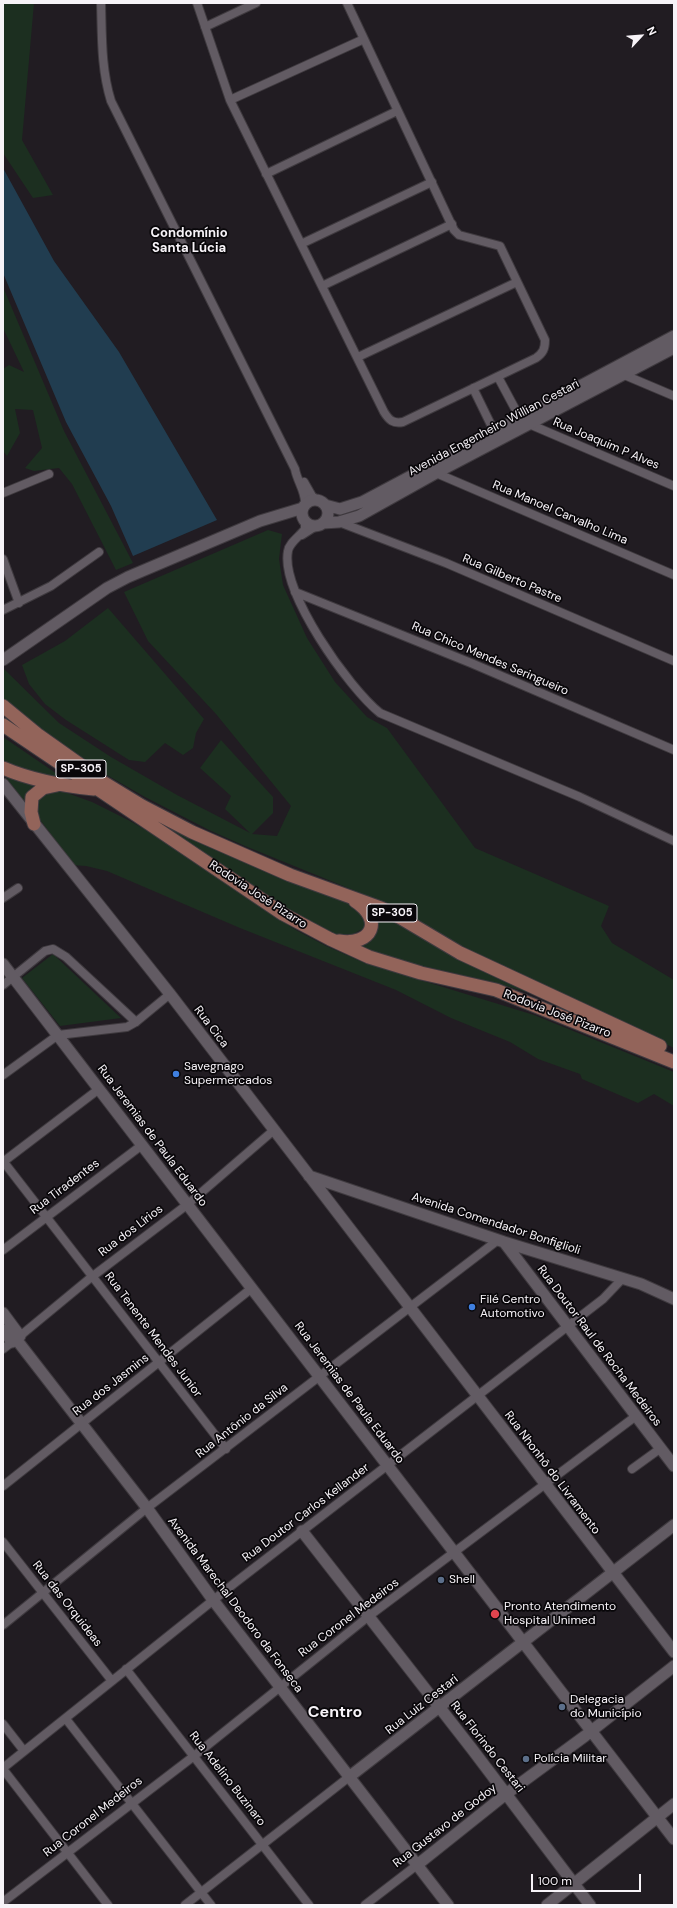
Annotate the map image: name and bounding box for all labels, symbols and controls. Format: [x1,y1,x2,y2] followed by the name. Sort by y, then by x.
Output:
[621,16,661,56] north arrow
[644,24,660,37] text: N
[150,226,228,257] district label: Condomínio Santa Lúcia
[406,377,582,479] street label: Avenida Engenheiro Willian Cestari
[551,415,661,473] street label: Rua Joaquim P Alves
[490,478,630,548] street label: Rua Manoel Carvalho Lima
[460,552,564,606] street label: Rua Gilberto Pastre
[409,619,571,699] street label: Rua Chico Mendes Seringueiro
[56,760,106,778] road number: SP-305
[206,858,310,932] street label: Rodovia José Pizarro
[367,904,417,922] road number: SP-305
[501,987,613,1041] street label: Rodovia José Pizarro
[191,1003,231,1051] street label: Rua Cica
[184,1060,272,1088] place label: Savegnago Supermercados
[94,1062,210,1210] street label: Rua Jeremias de Paula Eduardo
[171,1069,181,1079] marker: Savegnago Supermercados
[28,1156,102,1218] street label: Rua Tiradentes
[410,1190,582,1258] street label: Avenida Comendador Bonfiglioli
[96,1202,166,1260] street label: Rua dos Lírios
[534,1263,664,1429] street label: Rua Doutor Raul de Rocha Medeiros
[101,1270,205,1400] street label: Rua Tenente Mendes Junior
[480,1293,545,1321] place label: Filé Centro Automotivo
[467,1302,477,1312] marker: Filé Centro Automotivo
[291,1319,407,1467] street label: Rua Jeremias de Paula Eduardo
[70,1351,152,1419] street label: Rua dos Jasmins
[193,1381,291,1461] street label: Rua Antônio da Silva
[501,1409,603,1537] street label: Rua Nhonhô do Livramento
[240,1461,372,1565] street label: Rua Doutor Carlos Kellander
[164,1514,306,1696] street label: Avenida Marechal Deodoro da Fonseca
[29,1558,105,1650] street label: Rua das Orquideas
[449,1573,475,1587] place label: Shell
[436,1575,446,1585] marker: Shell
[296,1576,402,1660] street label: Rua Coronel Medeiros
[504,1600,616,1628] place label: Pronto Atendimento Hospital Unimed
[489,1608,501,1620] marker: Pronto Atendimento Hospital Unimed
[383,1672,461,1738] street label: Rua Luiz Cestari
[570,1693,642,1721] place label: Delegacia do Município
[447,1699,527,1795] street label: Rua Florindo Cestari
[557,1702,567,1712] marker: Delegacia do Município
[308,1703,362,1723] district label: Centro
[186,1729,268,1829] street label: Rua Adelino Buzinaro
[534,1752,607,1766] place label: Polícia Militar
[521,1754,531,1764] marker: Polícia Militar
[41,1774,145,1860] street label: Rua Coronel Medeiros
[390,1781,500,1871] street label: Rua Gustavo de Godoy
[533,1866,643,1892] scale bar
[538,1873,572,1889] text: 100 m

